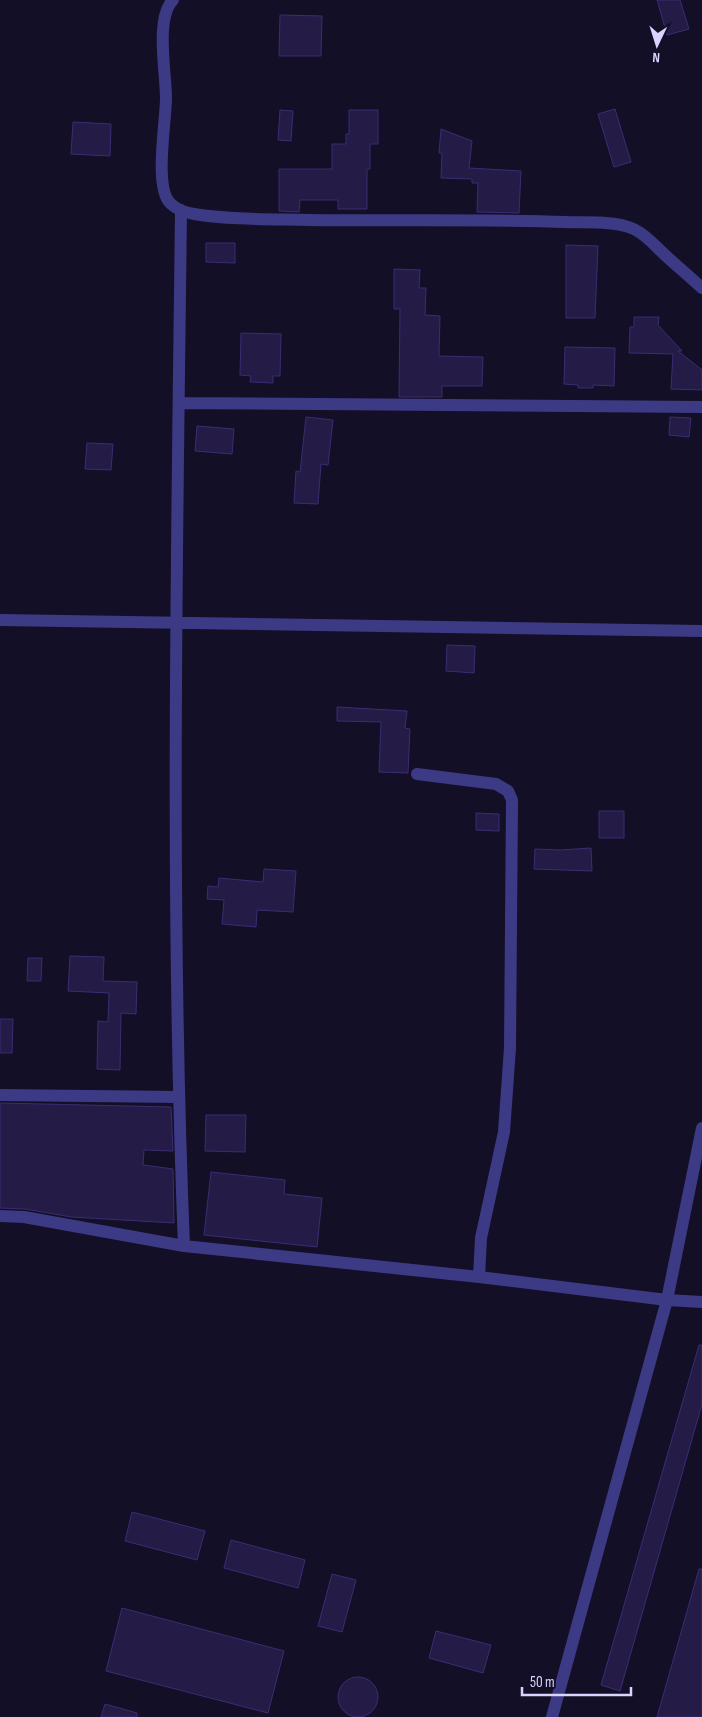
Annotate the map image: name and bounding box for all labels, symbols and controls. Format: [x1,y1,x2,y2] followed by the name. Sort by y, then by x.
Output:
[632,20,682,70] north arrow
[652,49,660,66] text: N
[522,1664,631,1696] scale bar
[530,1673,555,1692] text: 50 m

